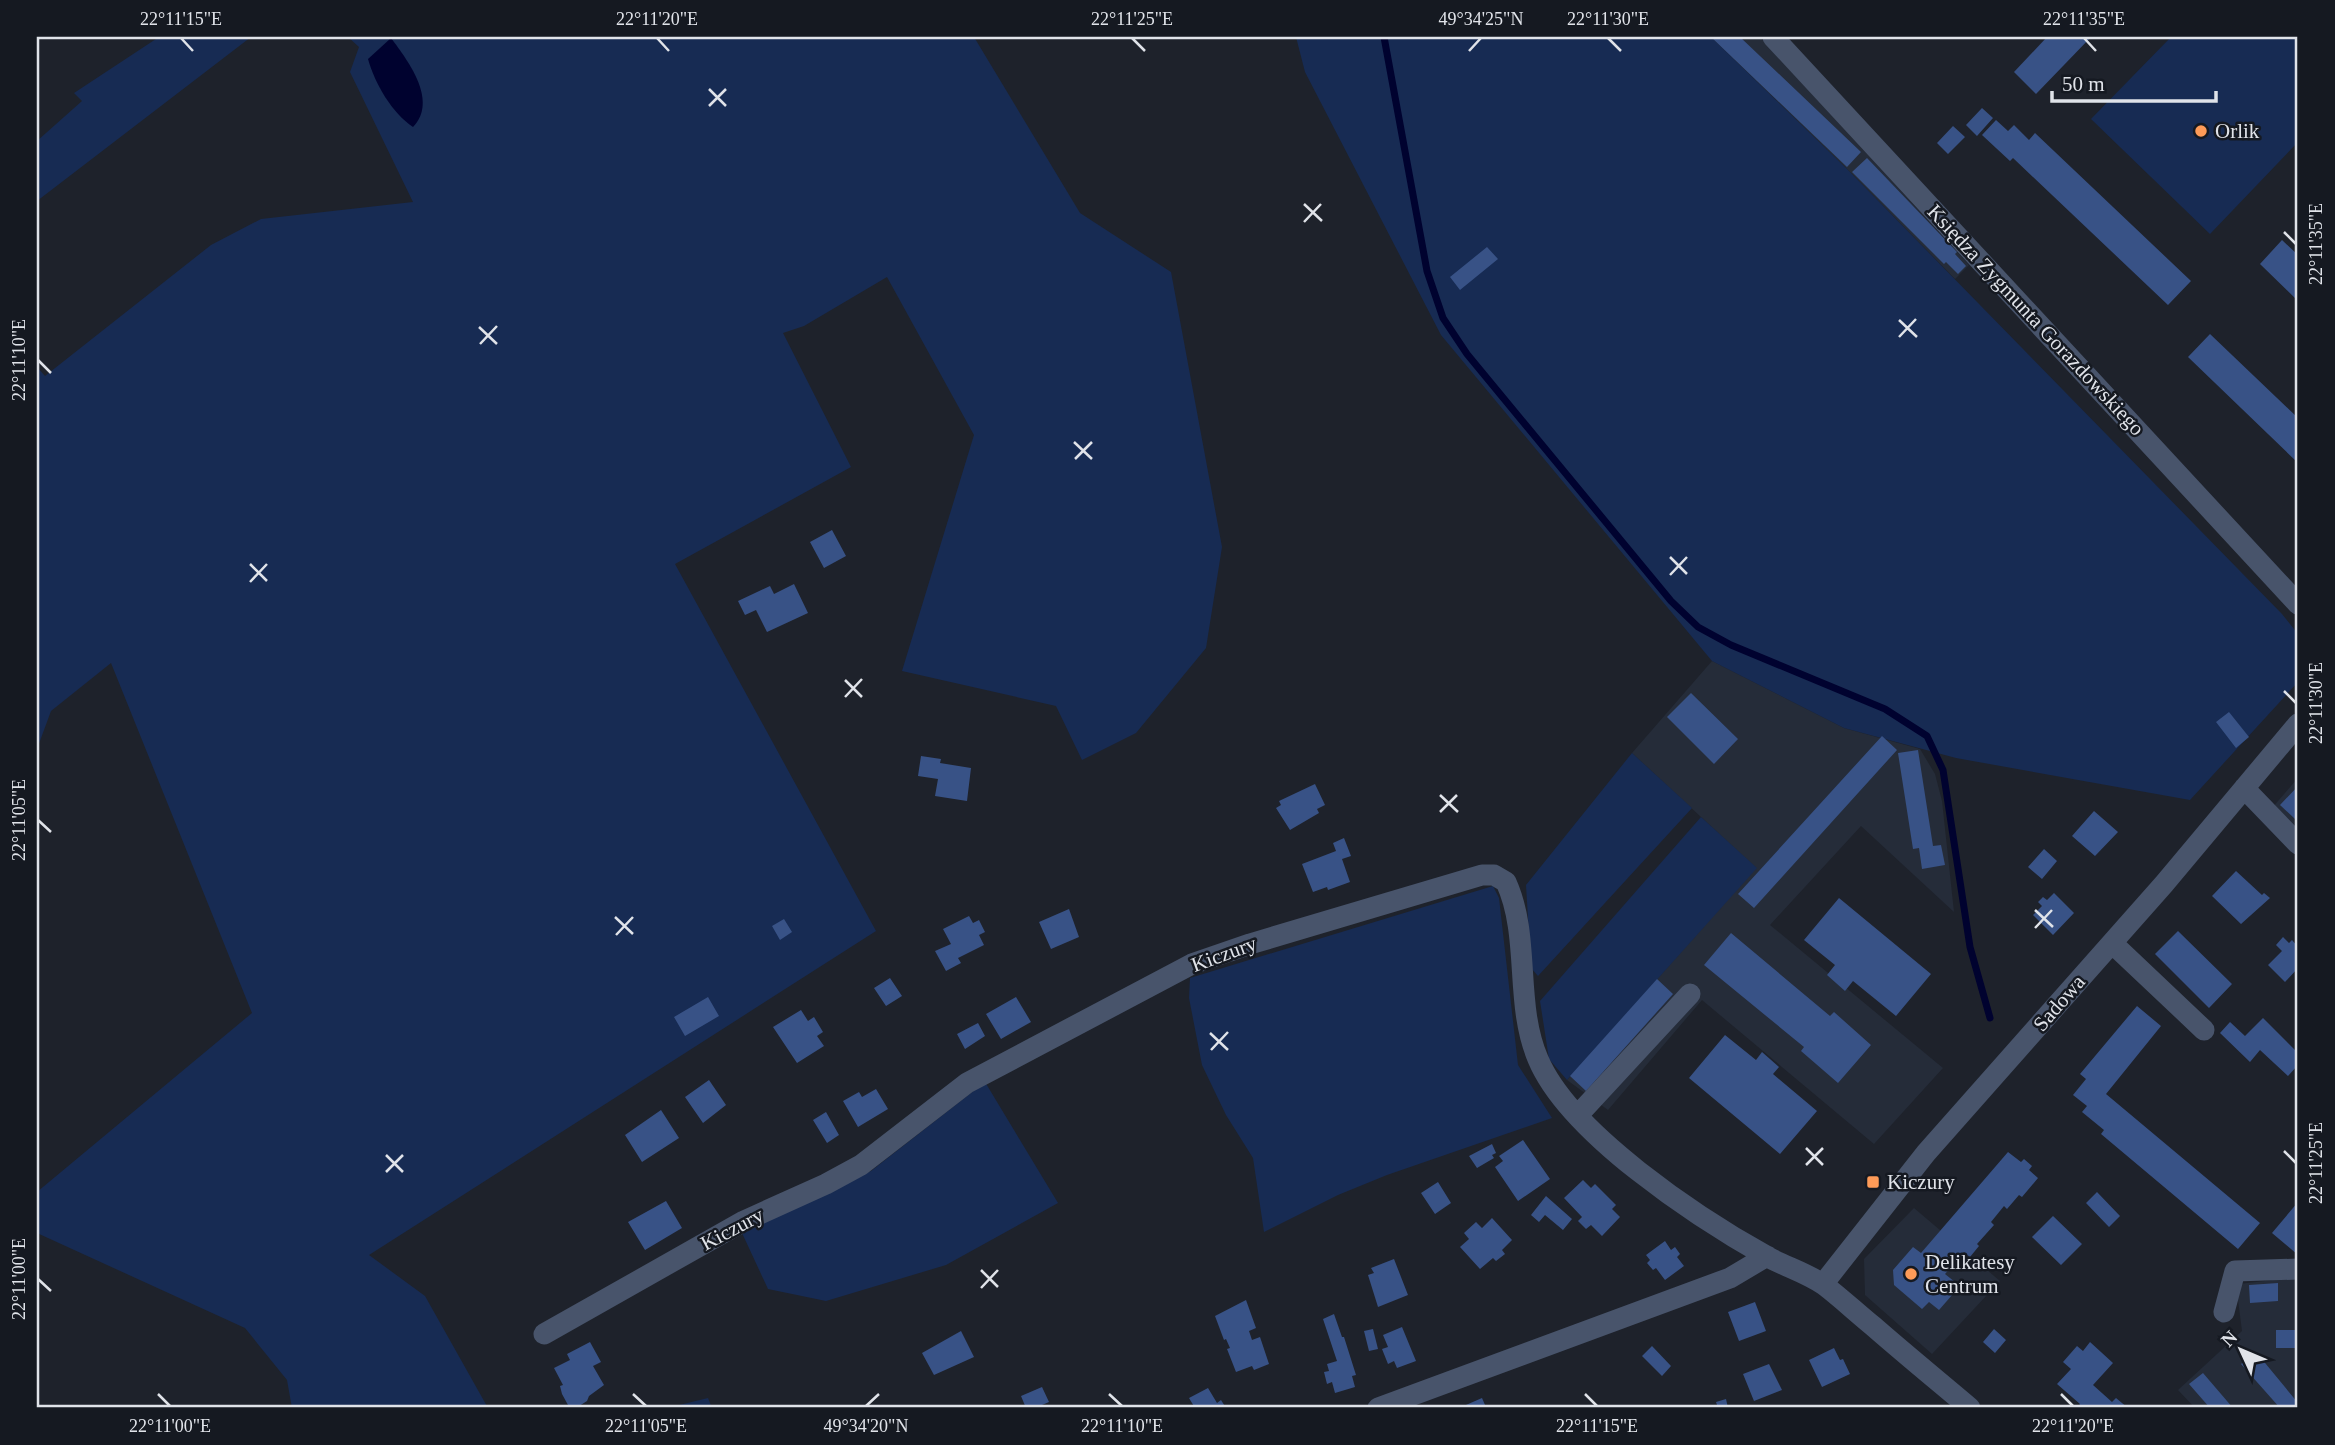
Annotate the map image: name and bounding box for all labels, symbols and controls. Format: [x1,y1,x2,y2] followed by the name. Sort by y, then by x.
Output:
[140,9,222,29] text: 22°11'15"E
[616,9,698,29] text: 22°11'20"E
[1091,9,1173,29] text: 22°11'25"E
[1439,9,1523,29] text: 49°34'25"N
[1567,9,1649,29] text: 22°11'30"E
[2043,9,2125,29] text: 22°11'35"E
[2052,60,2216,104] scale bar
[2062,72,2105,96] text: 50 m
[2215,119,2260,143] place label: Orlik
[2193,123,2209,139] marker: Orlik
[1923,200,2149,440] street label: Księdza Zygmunta Gorazdowskiego
[2306,203,2326,285] text: 22°11'35"E
[9,319,29,401] text: 22°11'10"E
[2306,662,2326,744] text: 22°11'30"E
[9,779,29,861] text: 22°11'05"E
[1188,931,1260,977] street label: Kiczury
[2028,970,2090,1036] street label: Sadowa
[2306,1122,2326,1204] text: 22°11'25"E
[1887,1170,1955,1194] place label: Kiczury
[1865,1174,1881,1190] marker: Kiczury
[697,1202,768,1255] street label: Kiczury
[9,1238,29,1320] text: 22°11'00"E
[1925,1250,2015,1298] place label: Delikatesy Centrum
[1903,1266,1919,1282] marker: Delikatesy Centrum
[2206,1316,2276,1386] north arrow
[2217,1326,2242,1351] text: N
[129,1416,211,1436] text: 22°11'00"E
[605,1416,687,1436] text: 22°11'05"E
[824,1416,908,1436] text: 49°34'20"N
[1081,1416,1163,1436] text: 22°11'10"E
[1556,1416,1638,1436] text: 22°11'15"E
[2032,1416,2114,1436] text: 22°11'20"E

